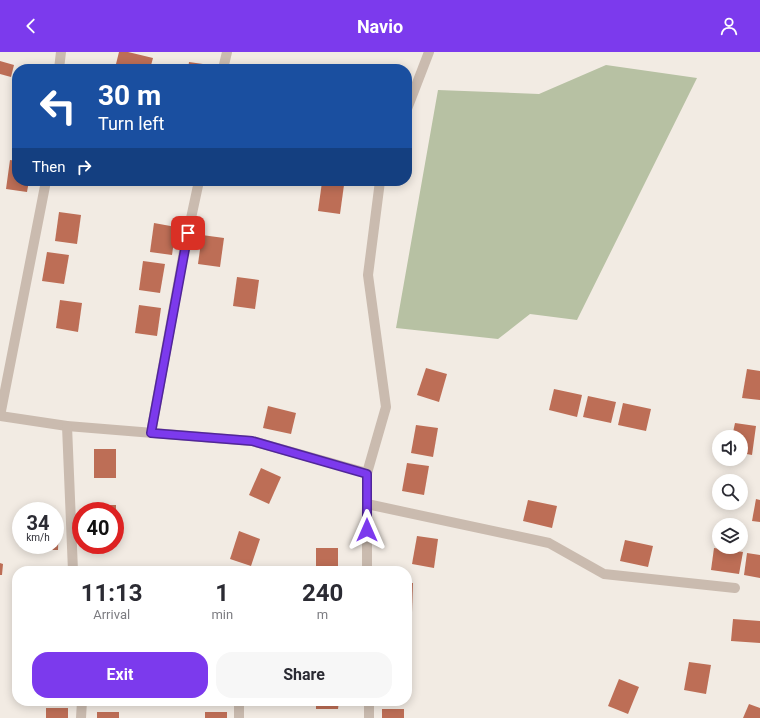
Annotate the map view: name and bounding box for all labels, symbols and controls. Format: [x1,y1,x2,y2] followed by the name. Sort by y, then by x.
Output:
[20,15,42,37] icon: back
[718,15,740,37] icon: person
[357,16,403,37] text: Navio
[98,79,161,112] text: 30 m
[32,80,84,132] icon: left
[98,113,164,134] text: Turn left
[73,156,95,178] icon: right
[32,158,65,176] text: Then
[171,216,205,250] pin
[177,222,199,244] icon: arrive
[712,430,748,554] map controls
[712,430,748,466] button: sound
[712,474,748,510] button: search
[72,502,124,554] speed limit sign: 40
[346,509,388,551] position arrow
[27,511,49,535] text: 34
[712,518,748,554] button: layers
[26,532,50,543] text: km/h
[81,579,143,607] text: 11:13
[215,579,229,607] text: 1
[302,579,343,607] text: 240
[93,607,130,622] text: Arrival
[211,607,233,622] text: min
[317,607,328,622] text: m
[32,652,208,698] button: Exit
[216,652,392,698] button: Share

